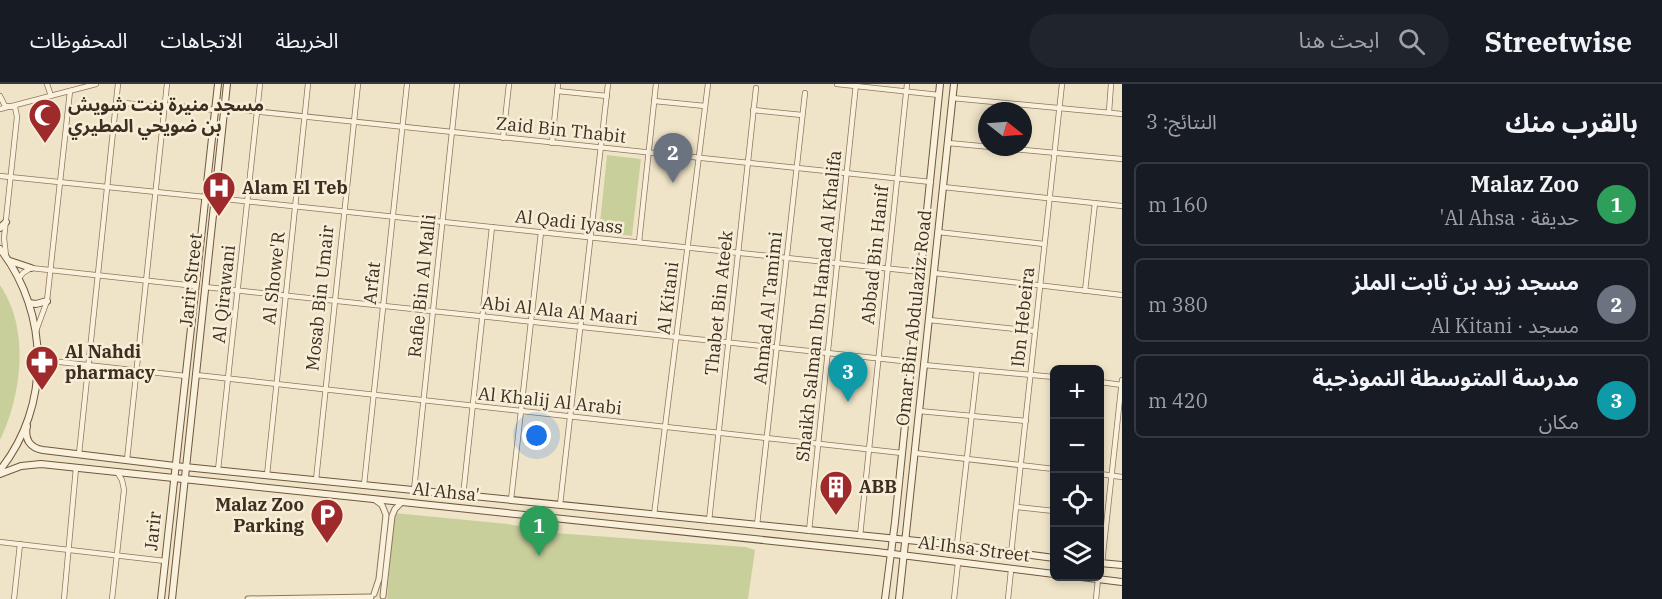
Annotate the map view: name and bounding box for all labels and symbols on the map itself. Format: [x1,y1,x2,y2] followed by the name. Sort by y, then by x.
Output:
[68,93,264,140] place label: مسجد منيرة بنت شويش بن ضويحي المطيري
[27,97,63,144] mosque icon: مسجد منيرة بنت شويش بن ضويحي المطيري
[978,102,1032,156] north arrow
[495,111,627,148] street label: Zaid Bin Thabit
[654,134,692,183] pin: 2
[791,149,846,463] street label: Shaikh Salman Ibn Hamad Al Khalifa
[201,170,237,217] hospital icon: Alam El Teb
[242,176,348,199] place label: Alam El Teb
[856,182,893,326] street label: Abbad Bin Hanif
[514,204,624,239] street label: Al Qadi Iyass
[891,209,936,427] street label: Omar Bin Abdulaziz Road
[403,213,441,359] street label: Rafie Bin Al Malli
[300,224,339,372] street label: Mosab Bin Umair
[699,229,738,376] street label: Thabet Bin Ateek
[257,230,290,325] street label: Al Showe'R
[748,230,787,386] street label: Ahmad Al Tamimi
[174,232,207,328] street label: Jarir Street
[207,243,240,344] street label: Al Qirawani
[358,260,385,305] street label: Arfat
[652,260,683,336] street label: Al Kitani
[1006,266,1039,368] street label: Ibn Hebeira
[481,291,640,330] street label: Abi Al Ala Al Maari
[65,340,156,384] place label: Al Nahdi pharmacy
[24,344,60,391] pharmacy icon: Al Nahdi pharmacy
[828,352,868,402] pin: 3
[477,382,623,420] street label: Al Khalij Al Arabi
[522,421,551,450] your location
[818,469,854,516] building icon: ABB
[859,475,897,498] place label: ABB
[411,477,481,506] street label: Al Ahsa'
[215,493,305,537] place label: Malaz Zoo Parking
[309,497,345,544] parking icon: Malaz Zoo Parking
[520,506,558,556] pin: 1
[139,510,166,552] street label: Jarir
[917,530,1031,567] street label: Al Ihsa Street

